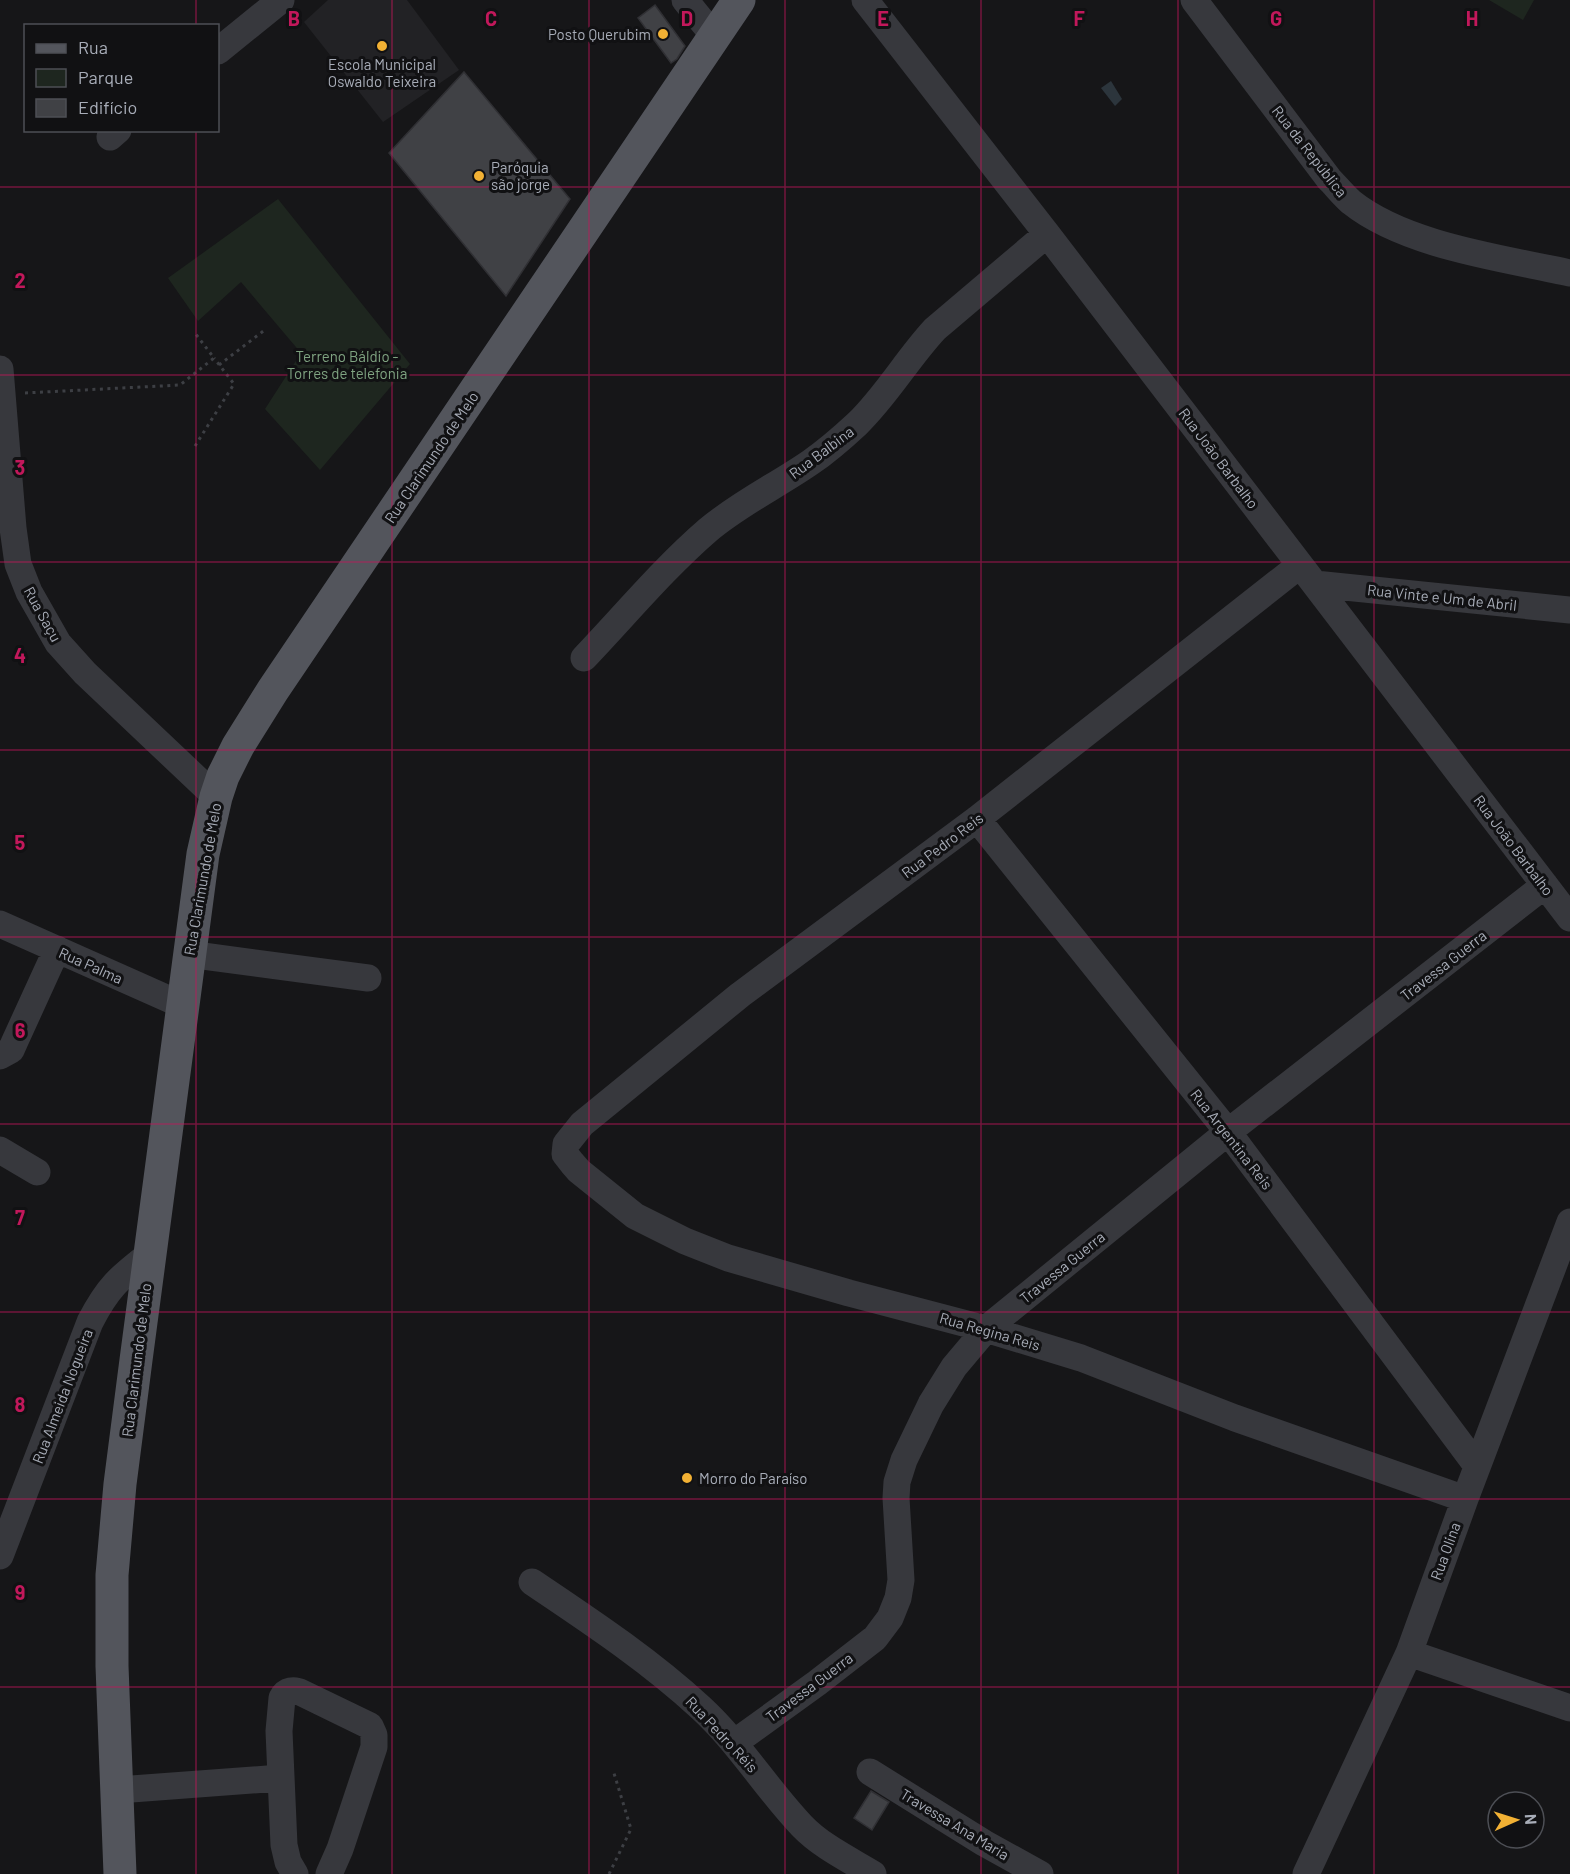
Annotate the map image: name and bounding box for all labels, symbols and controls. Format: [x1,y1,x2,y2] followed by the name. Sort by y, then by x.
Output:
[288,6,300,30] text: B
[485,6,497,30] text: C
[681,6,693,30] text: D
[877,6,889,30] text: E
[1073,6,1085,30] text: F
[1270,6,1282,30] text: G
[1466,6,1478,30] text: H
[24,24,219,132] legend
[548,25,651,43] place label: Posto Querubim
[656,27,670,41] marker: Posto Querubim
[78,36,108,58] text: Rua
[375,39,389,53] marker: Escola Municipal Oswaldo Teixeira
[328,55,436,90] place label: Escola Municipal Oswaldo Teixeira
[78,66,133,88] text: Parque
[78,96,137,118] text: Edifício
[1269,102,1351,200] street label: Rua da República
[491,158,550,193] place label: Paróquia são jorge
[472,169,486,183] marker: Paróquia são jorge
[14,268,26,292] text: 2
[287,347,407,382] park label: Terreno Báldio - Torres de telefonia
[380,388,482,526] street label: Rua Clarimundo de Melo
[1175,404,1263,512] street label: Rua João Barbalho
[785,422,857,482] street label: Rua Balbina
[15,455,25,479] text: 3
[1366,580,1518,614] street label: Rua Vinte e Um de Abril
[21,583,65,645] street label: Rua Saçu
[14,643,26,667] text: 4
[1470,791,1558,899] street label: Rua João Barbalho
[180,801,224,957] street label: Rua Clarimundo de Melo
[898,808,986,882] street label: Rua Pedro Reis
[15,830,26,854] text: 5
[1396,926,1490,1004] street label: Travessa Guerra
[56,943,126,987] street label: Rua Palma
[15,1018,26,1042] text: 6
[1187,1085,1277,1193] street label: Rua Argentina Reis
[15,1205,25,1229] text: 7
[1016,1227,1108,1307] street label: Travessa Guerra
[118,1282,154,1438] street label: Rua Clarimundo de Melo
[938,1308,1042,1354] street label: Rua Regina Reis
[28,1326,96,1466] street label: Rua Almeida Nogueira
[15,1392,26,1416] text: 8
[699,1469,807,1487] place label: Morro do Paraíso
[680,1471,694,1485] marker: Morro do Paraíso
[1426,1520,1464,1582] street label: Rua Olina
[15,1580,25,1604] text: 9
[762,1648,856,1726] street label: Travessa Guerra
[682,1692,762,1776] street label: Rua Pedro Réis
[897,1784,1013,1864] street label: Travessa Ana Maria
[1486,1790,1546,1850] north arrow
[1522,1813,1541,1825] text: N

